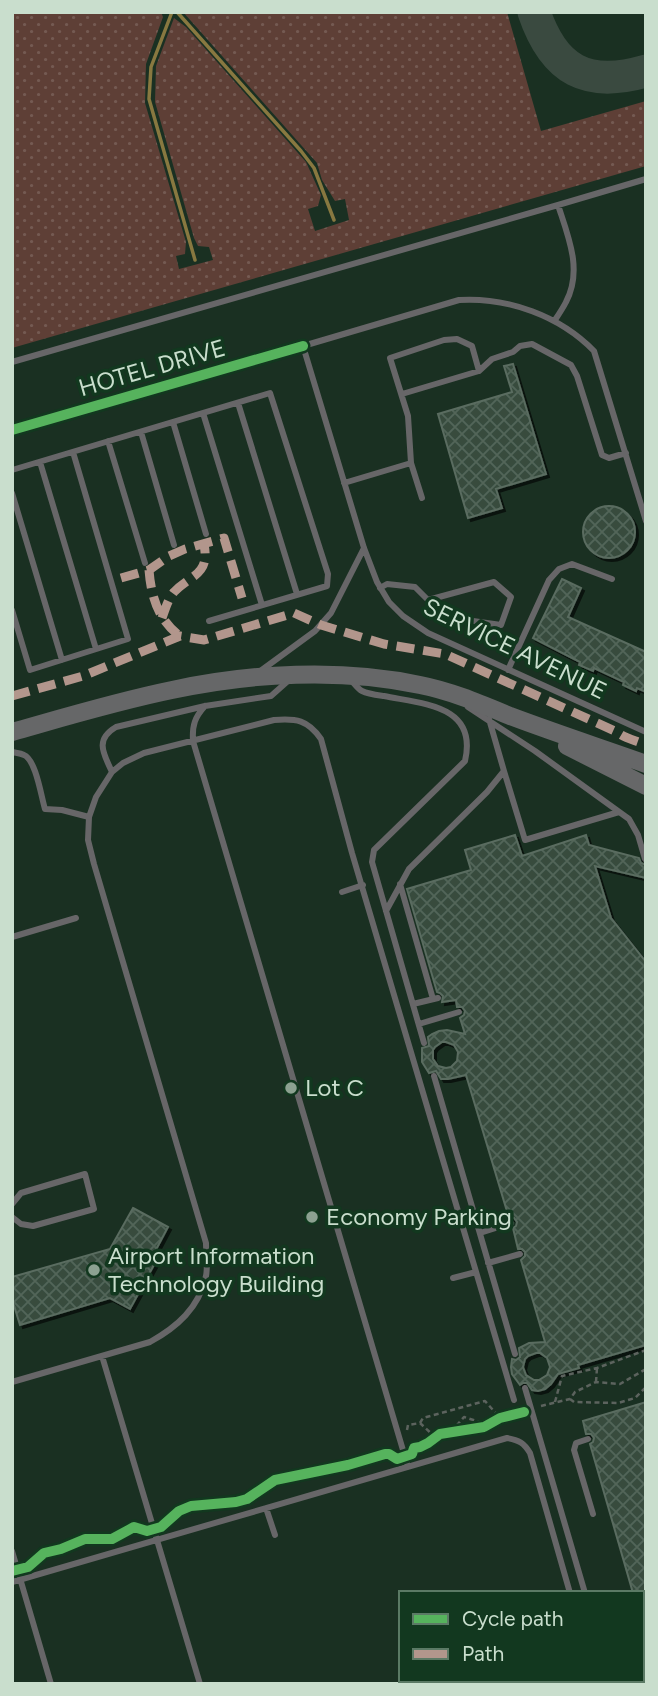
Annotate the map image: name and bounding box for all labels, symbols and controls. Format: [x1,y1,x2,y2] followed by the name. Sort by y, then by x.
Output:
[75,333,229,402] street label: HOTEL DRIVE
[419,592,612,705] street label: SERVICE AVENUE
[305,1073,364,1102] place label: Lot C
[283,1080,299,1096] marker: Lot C
[326,1202,512,1231] place label: Economy Parking
[304,1209,320,1225] marker: Economy Parking
[108,1241,324,1298] place label: Airport Information Technology Building
[86,1262,102,1278] marker: Airport Information Technology Building
[399,1591,644,1682] legend
[462,1606,563,1631] text: Cycle path
[462,1641,504,1666] text: Path

